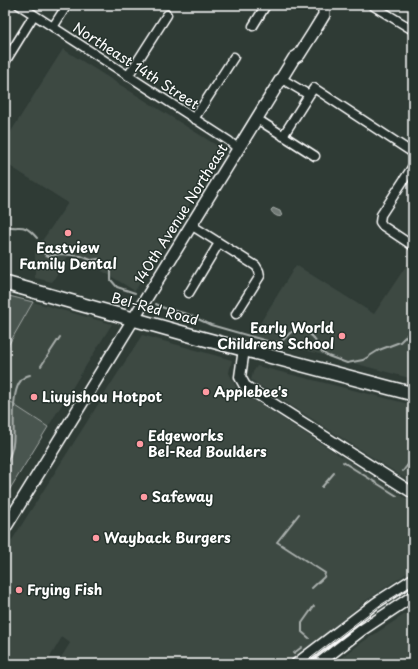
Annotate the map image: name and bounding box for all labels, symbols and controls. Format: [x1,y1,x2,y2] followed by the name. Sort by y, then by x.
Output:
[69,17,204,114] street label: Northeast 14th Street
[129,139,233,288] street label: 140th Avenue Northeast
[63,228,73,238] marker: Eastview Family Dental
[19,237,117,274] place label: Eastview Family Dental
[109,287,201,330] street label: Bel-Red Road
[217,317,335,354] place label: Early World Childrens School
[337,331,347,341] marker: Early World Childrens School
[214,381,288,402] place label: Applebee's
[42,386,163,407] place label: Liuyishou Hotpot
[201,387,211,397] marker: Applebee's
[29,392,39,402] marker: Liuyishou Hotpot
[148,425,267,462] place label: Edgeworks Bel-Red Boulders
[135,439,145,449] marker: Edgeworks Bel-Red Boulders
[152,486,213,507] place label: Safeway
[139,492,149,502] marker: Safeway
[104,527,231,548] place label: Wayback Burgers
[91,533,101,543] marker: Wayback Burgers
[27,579,102,600] place label: Frying Fish
[14,585,24,595] marker: Frying Fish

